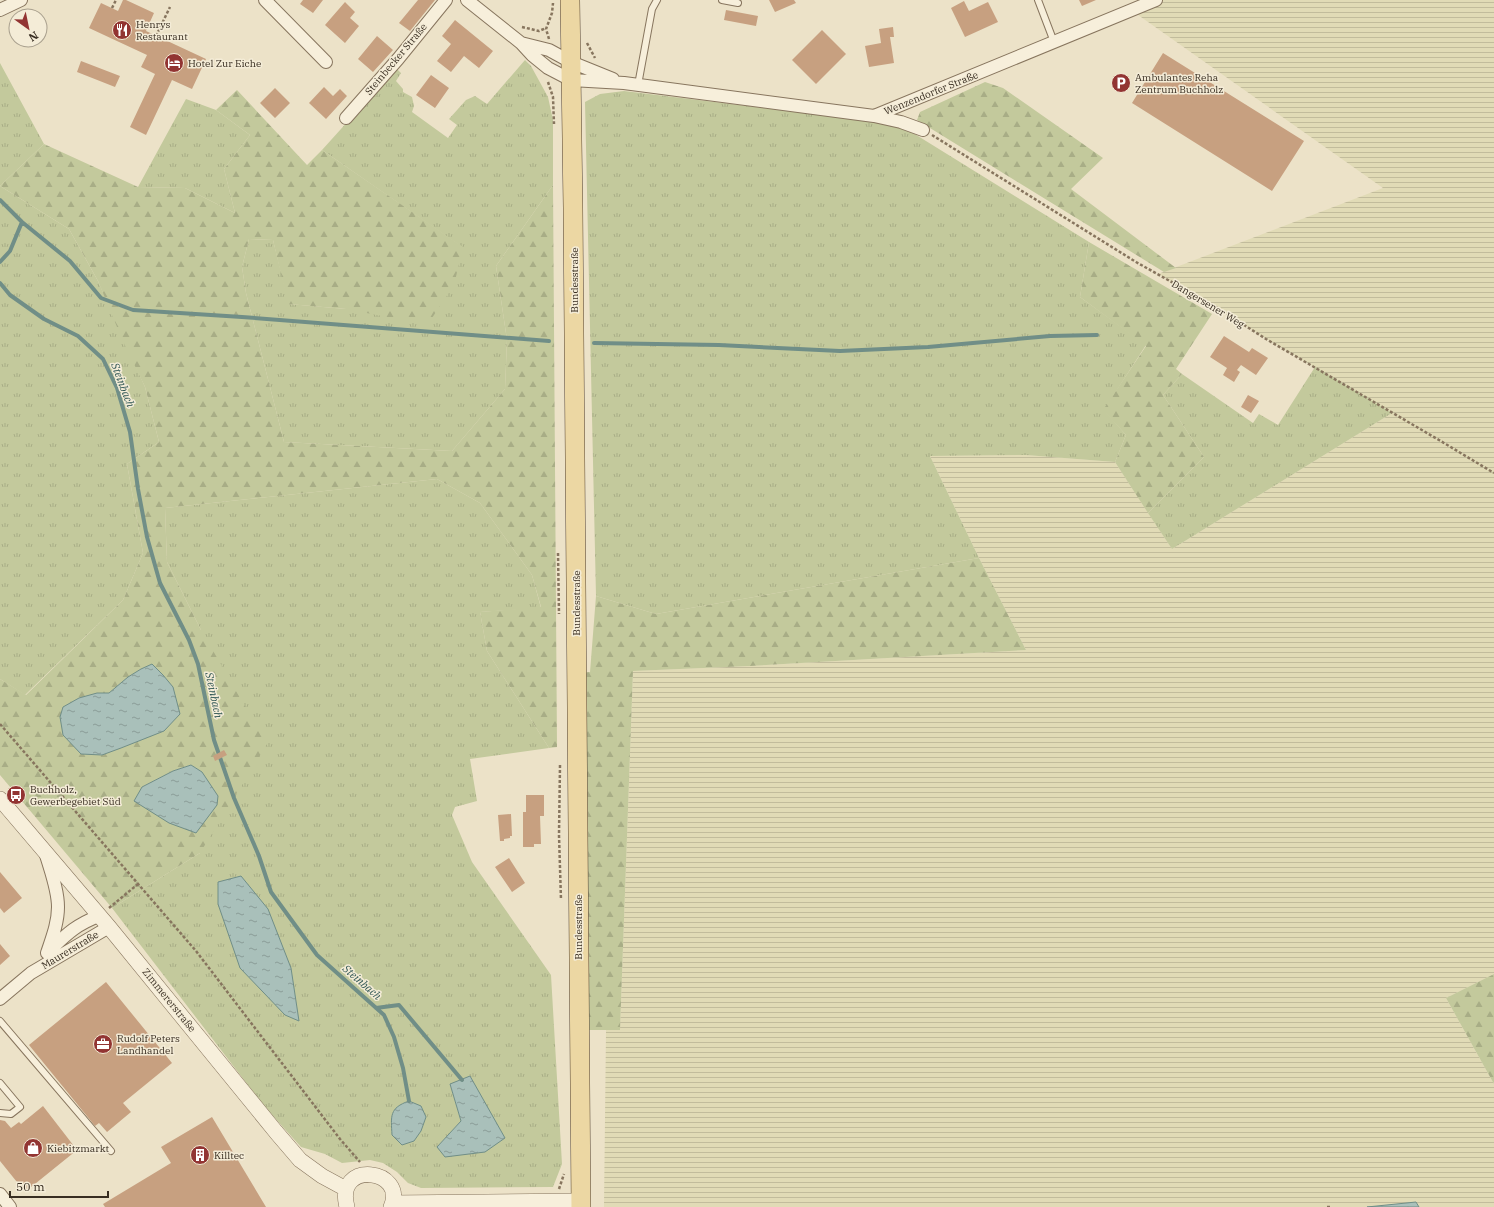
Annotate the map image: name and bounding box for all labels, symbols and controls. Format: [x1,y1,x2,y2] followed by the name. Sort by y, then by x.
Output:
[8,8,48,48] north arrow
[136,18,188,43] place label: Henrys Restaurant
[111,19,133,41] restaurant icon: Henrys Restaurant
[362,20,430,98] street label: Steinbecker Straße
[26,28,41,45] text: N
[163,52,185,74] hotel icon: Hotel Zur Eiche
[188,57,261,70] place label: Hotel Zur Eiche
[882,68,980,118] street label: Wenzendorfer Straße
[1135,71,1223,96] place label: Ambulantes Reha Zentrum Buchholz
[1110,72,1132,94] parking icon: Ambulantes Reha Zentrum Buchholz
[568,247,581,313] street label: Bundesstraße
[1169,277,1247,331] street label: Dangersener Weg
[108,360,138,409] water label: Steinbach
[570,570,583,636] street label: Bundesstraße
[202,670,226,719] water label: Steinbach
[30,783,121,808] place label: Buchholz, Gewerbegebiet Süd
[5,784,27,806] bus stop icon: Buchholz, Gewerbegebiet Süd
[572,894,585,960] street label: Bundesstraße
[39,928,101,972] street label: Maurerstraße
[339,961,384,1003] water label: Steinbach
[139,966,199,1034] street label: Zimmererstraße
[117,1032,180,1057] place label: Rudolf Peters Landhandel
[92,1033,114,1055] office icon: Rudolf Peters Landhandel
[22,1137,44,1159] shop icon: Kiebitzmarkt
[47,1142,109,1155] place label: Kiebitzmarkt
[189,1144,211,1166] building icon: Killtec
[214,1149,244,1162] place label: Killtec
[10,1173,108,1199] scale bar
[16,1179,45,1194] text: 50 m

